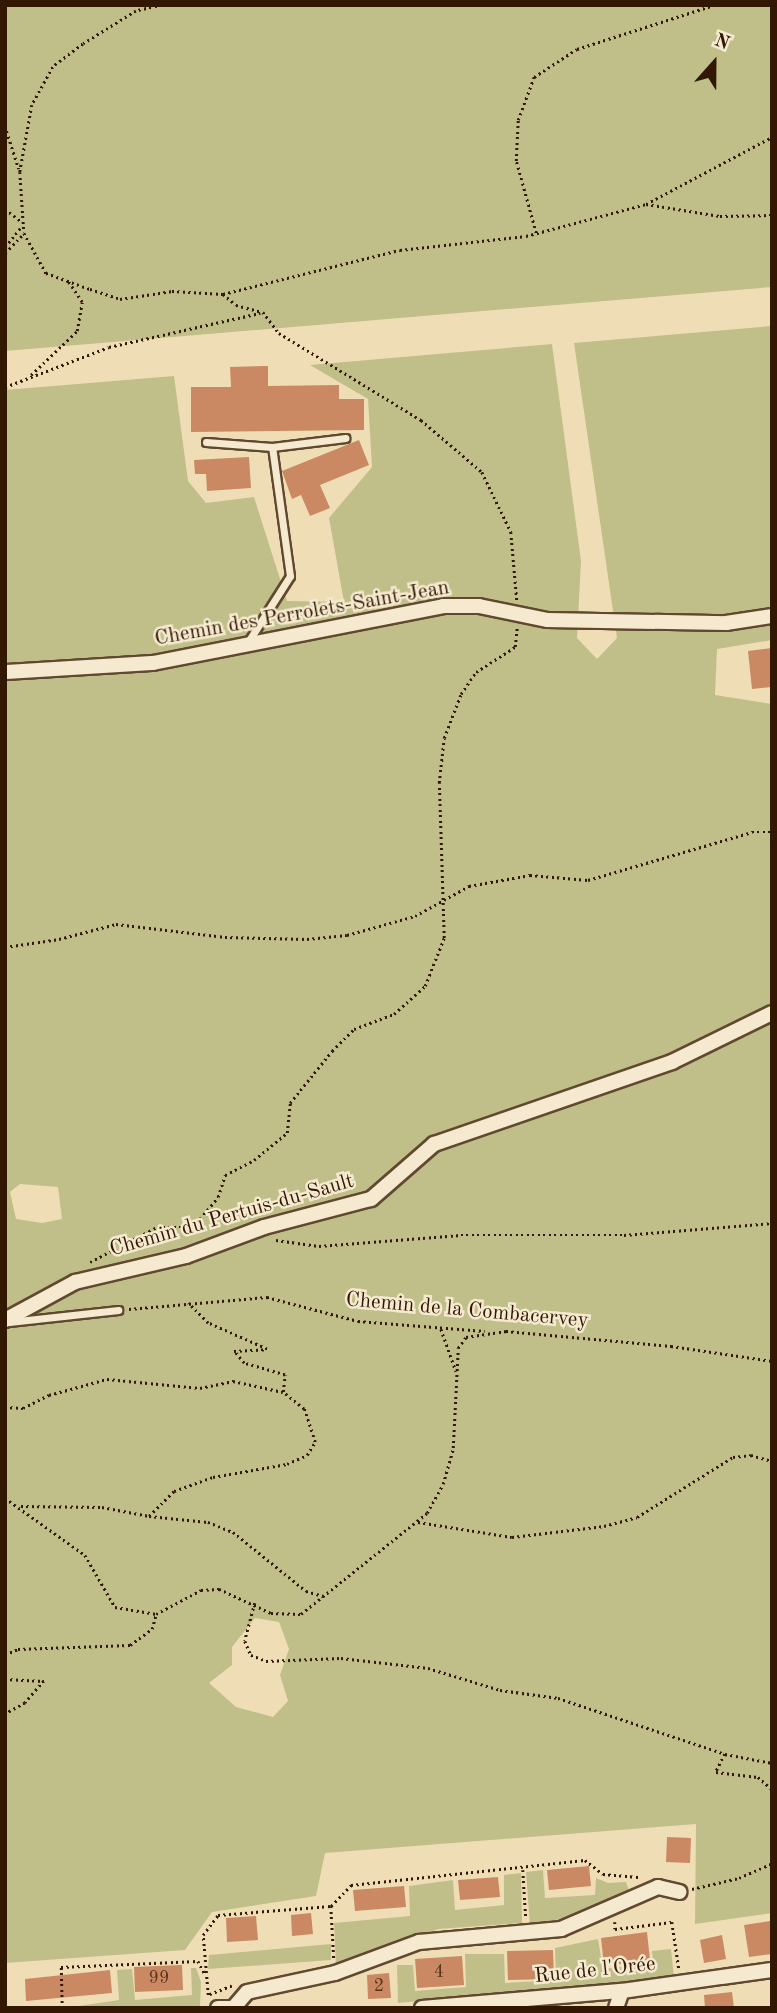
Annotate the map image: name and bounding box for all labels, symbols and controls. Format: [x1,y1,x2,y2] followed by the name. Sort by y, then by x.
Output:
[679,28,749,98] north arrow
[712,31,732,54] text: N
[153,576,451,652] street label: Chemin des Perrolets-Saint-Jean
[107,1169,357,1263] street label: Chemin du Pertuis-du-Sault
[344,1288,590,1334] street label: Chemin de la Combacervey
[533,1952,657,1990] street label: Rue de l'Orée
[434,1961,444,1983] house number: 4
[149,1967,169,1989] house number: 99
[374,1975,384,1997] house number: 2

